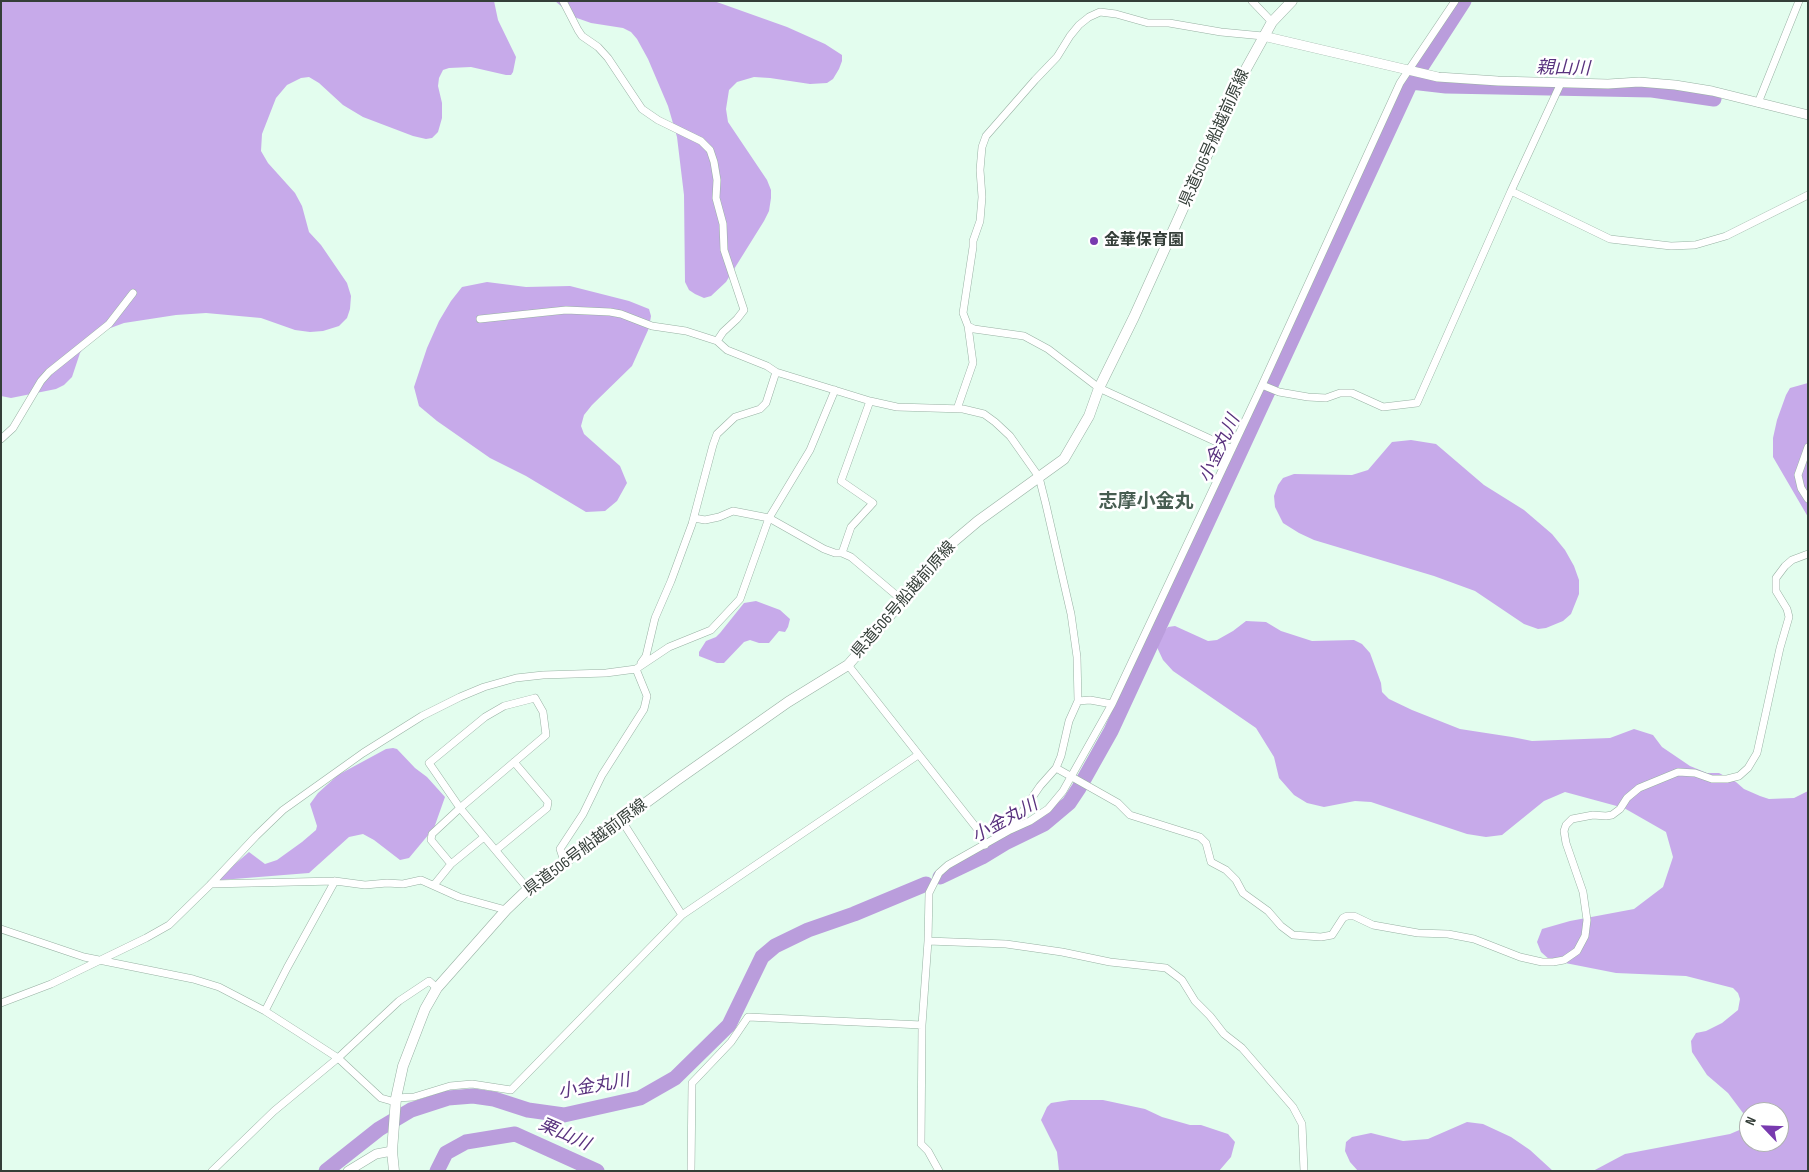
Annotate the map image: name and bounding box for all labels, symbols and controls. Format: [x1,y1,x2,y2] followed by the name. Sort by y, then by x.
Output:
[1536,58,1590,80] water label: 親山川
[1176,66,1254,210] street label: 県道506号船越前原線
[1104,231,1184,251] place label: 金華保育園
[1088,235,1100,247] marker: 金華保育園
[1195,412,1245,486] water label: 小金丸川
[1099,491,1193,513] district label: 志摩小金丸
[848,538,960,662] street label: 県道506号船越前原線
[968,794,1042,848] water label: 小金丸川
[521,796,651,900] street label: 県道506号船越前原線
[557,1070,631,1104] water label: 小金丸川
[1739,1102,1789,1152] north arrow
[535,1114,593,1156] water label: 栗山川
[1741,1114,1760,1128] text: N

